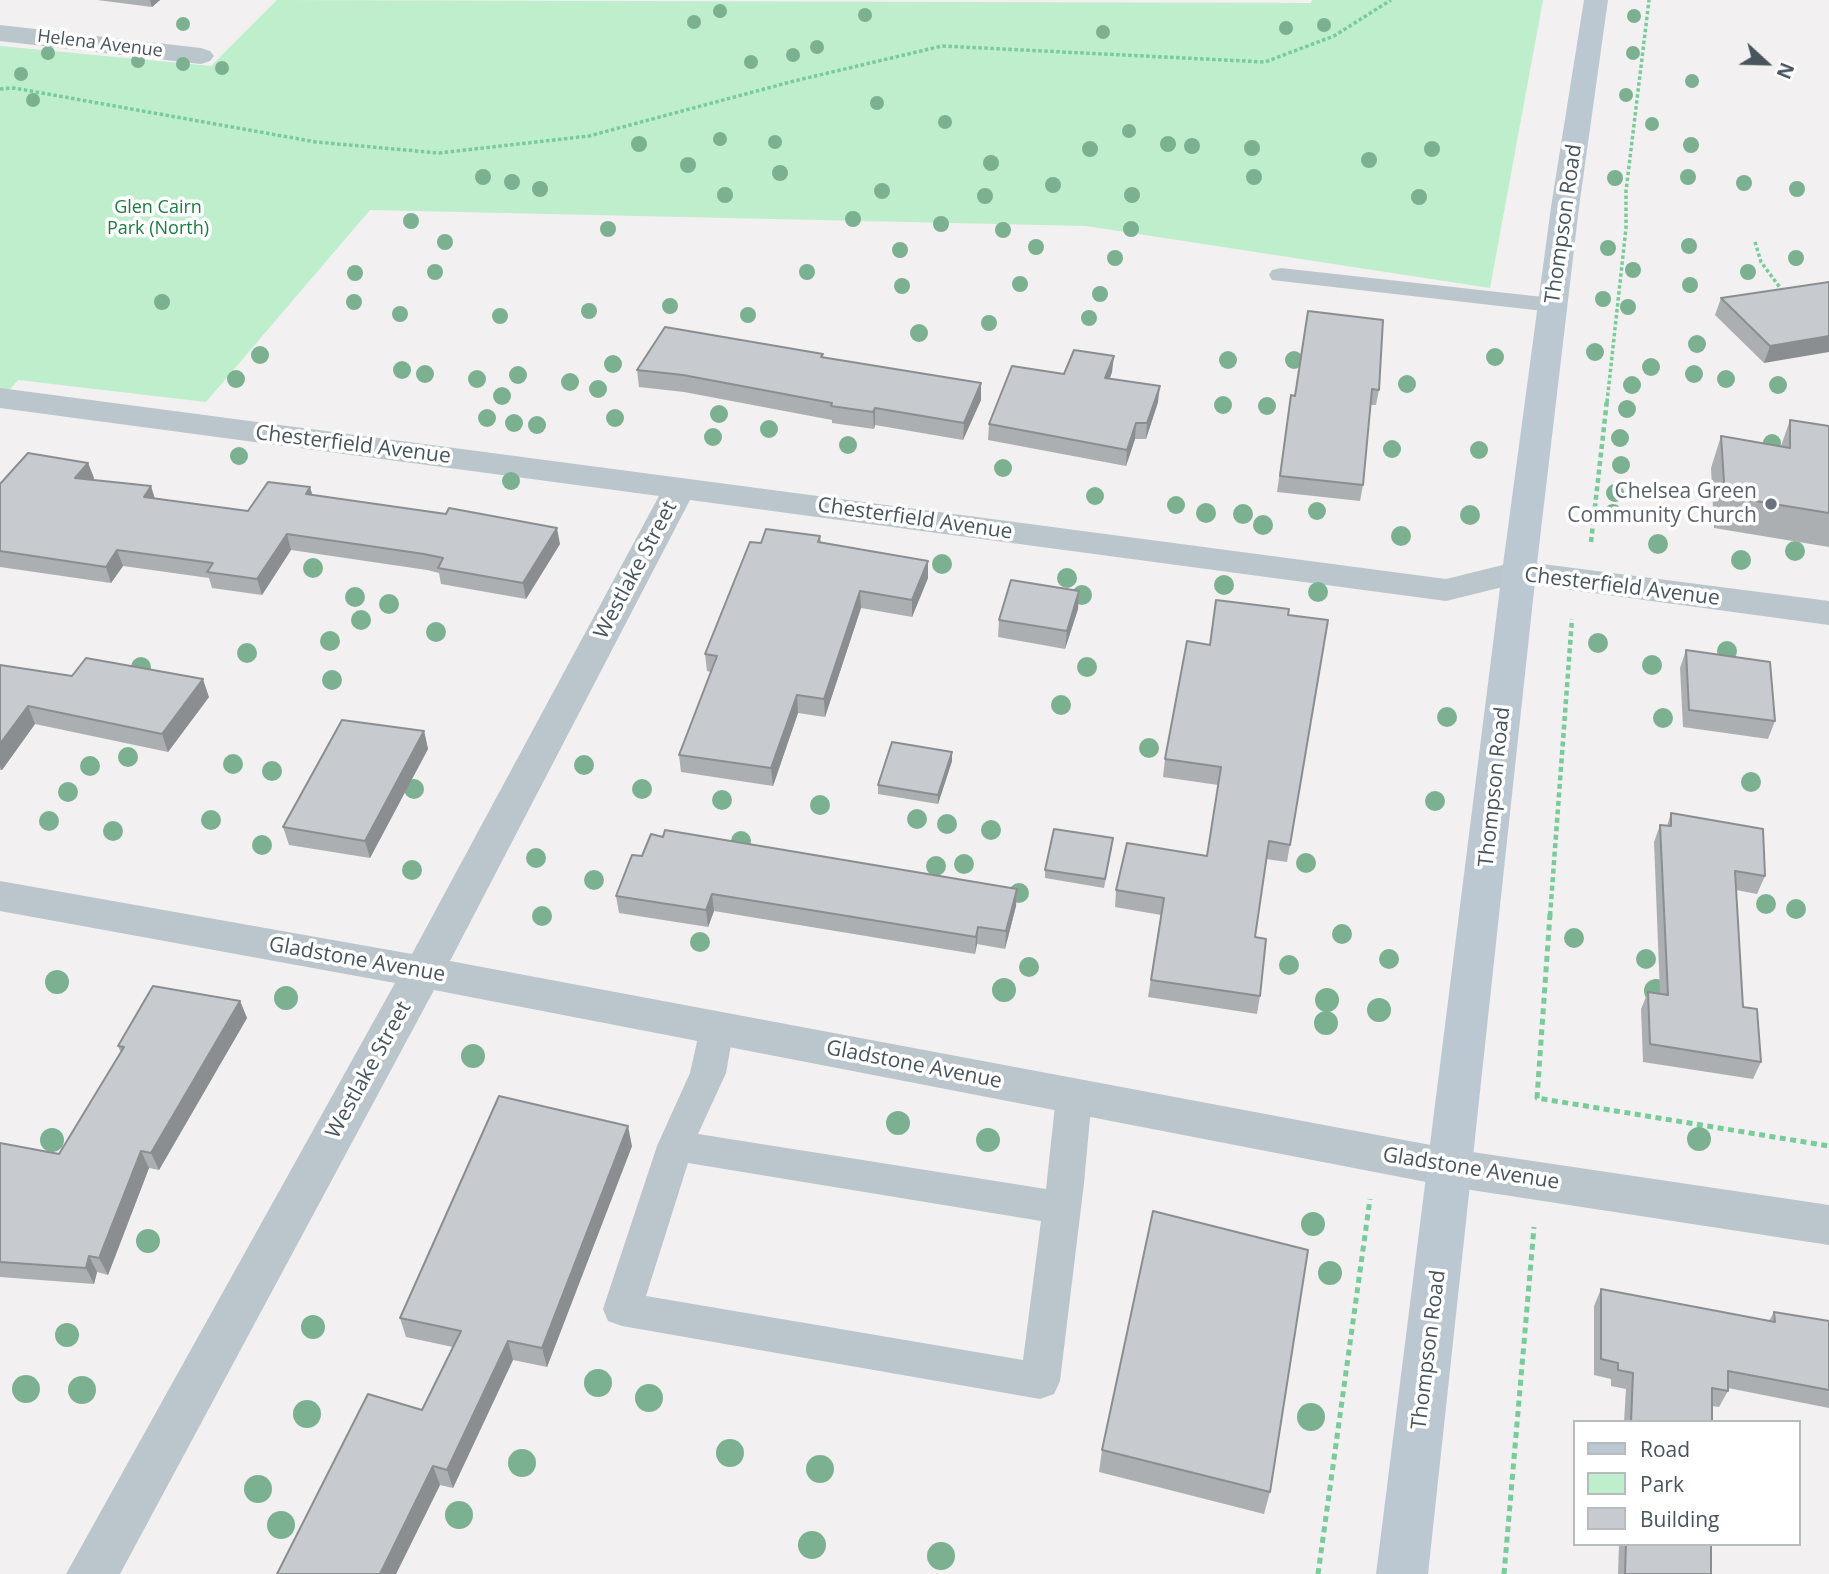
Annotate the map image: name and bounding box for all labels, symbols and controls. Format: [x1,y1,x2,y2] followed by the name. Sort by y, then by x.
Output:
[36,26,164,62] street label: Helena Avenue
[1731,28,1801,98] north arrow
[1771,59,1800,83] text: N
[1540,143,1588,305] street label: Thompson Road
[107,197,209,240] park label: Glen Cairn Park (North)
[254,421,452,469] street label: Chesterfield Avenue
[1567,479,1757,529] place label: Chelsea Green Community Church
[816,493,1014,545] street label: Chesterfield Avenue
[1763,496,1779,512] marker: Chelsea Green Community Church
[589,497,683,643] street label: Westlake Street
[1523,563,1721,611] street label: Chesterfield Avenue
[1474,706,1516,868] street label: Thompson Road
[267,932,447,988] street label: Gladstone Avenue
[321,997,417,1143] street label: Westlake Street
[824,1036,1004,1094] street label: Gladstone Avenue
[1381,1143,1561,1195] street label: Gladstone Avenue
[1407,1269,1451,1431] street label: Thompson Road
[1574,1420,1801,1546] legend
[1640,1435,1690,1463] text: Road
[1640,1470,1684,1498] text: Park
[1640,1505,1719,1533] text: Building

